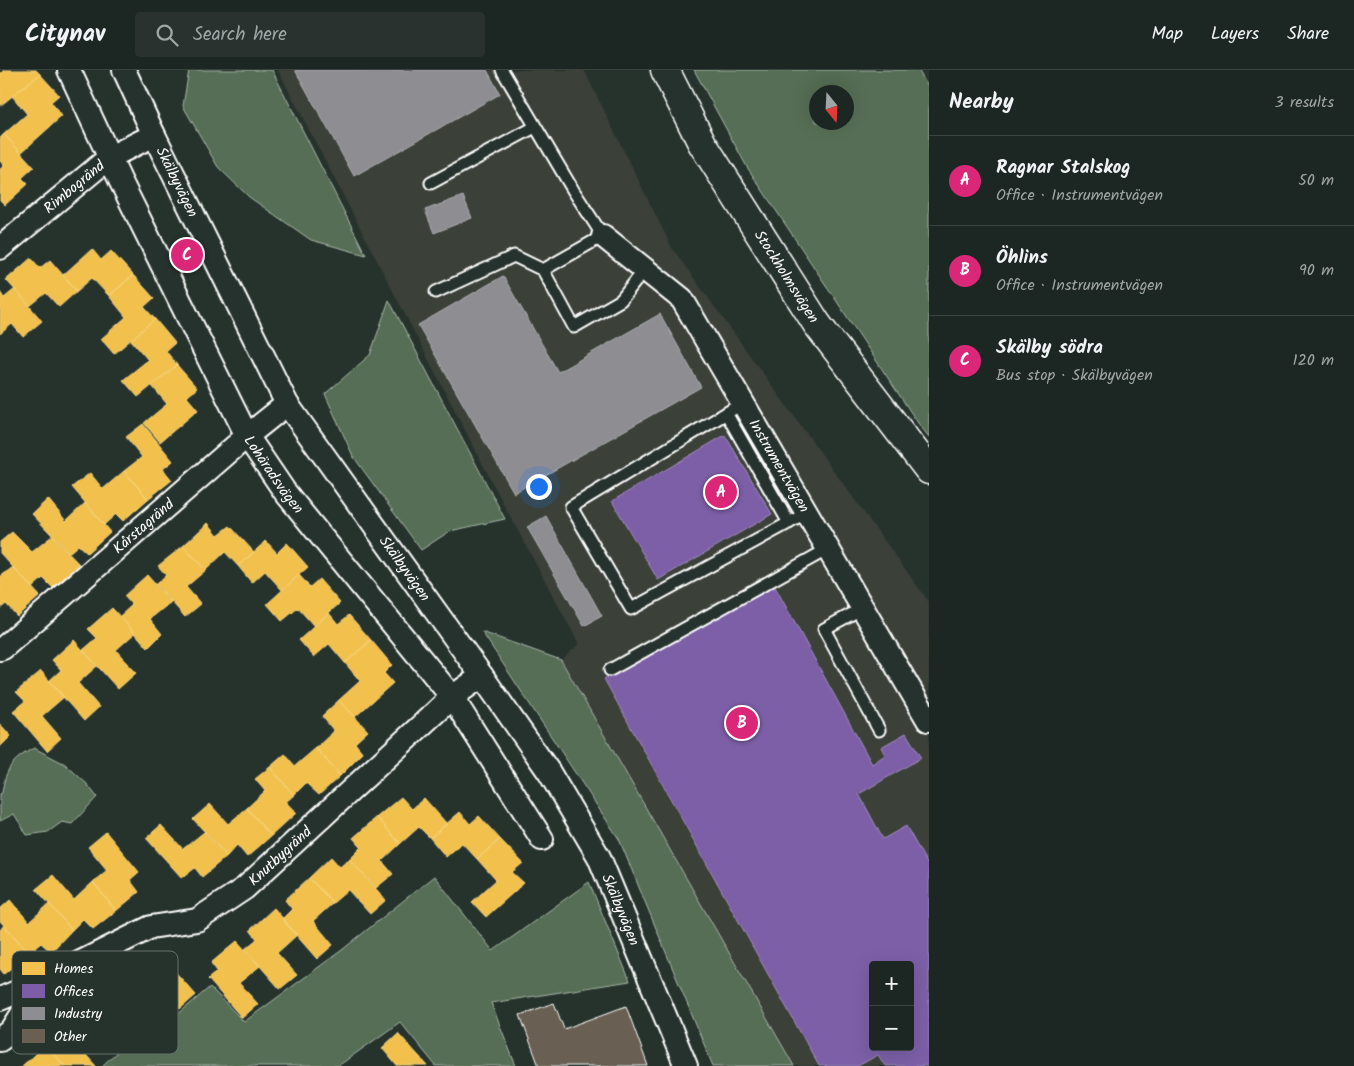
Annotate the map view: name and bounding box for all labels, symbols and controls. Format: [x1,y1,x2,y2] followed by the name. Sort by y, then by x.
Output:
[135,12,485,57] search box
[25,15,105,54] text: Citynav
[193,20,287,50] text: Search here
[1152,20,1183,49] text: Map
[1211,20,1259,49] text: Layers
[1287,20,1329,49] text: Share
[153,21,181,49] icon: search
[809,85,854,130] north arrow
[949,86,1014,119] text: Nearby
[1275,90,1334,115] text: 3 results
[149,143,204,222] street label: Skälbyvägen
[996,153,1131,183] text: Ragnar Stalskog
[39,155,111,220] street label: Rimbogränd
[960,168,970,193] text: A
[1298,168,1334,193] text: 50 m
[996,183,1163,208] text: Office · Instrumentvägen
[747,226,825,328] street label: Stockholmsvägen
[171,236,203,274] pin: C
[996,243,1048,273] text: Öhlins
[960,258,970,283] text: B
[1299,258,1334,283] text: 90 m
[996,273,1163,298] text: Office · Instrumentvägen
[996,333,1103,363] text: Skälby södra
[960,348,970,373] text: C
[1293,348,1334,373] text: 120 m
[996,363,1153,388] text: Bus stop · Skälbyvägen
[742,415,815,517] street label: Instrumentvägen
[237,431,309,520] street label: Lohäradsvägen
[705,473,737,511] pin: A
[526,474,552,500] your location
[108,493,180,560] street label: Kårstagränd
[372,531,436,607] street label: Skälbyvägen
[726,704,758,742] pin: B
[243,820,318,892] street label: Knutbygränd
[594,870,646,950] street label: Skälbyvägen
[12,951,178,1054] legend
[54,958,93,980] text: Homes
[869,961,914,1051] map controls
[869,961,914,1006] button: +
[54,981,94,1003] text: Offices
[54,1003,103,1025] text: Industry
[869,1006,914,1051] button: −
[54,1026,88,1048] text: Other

